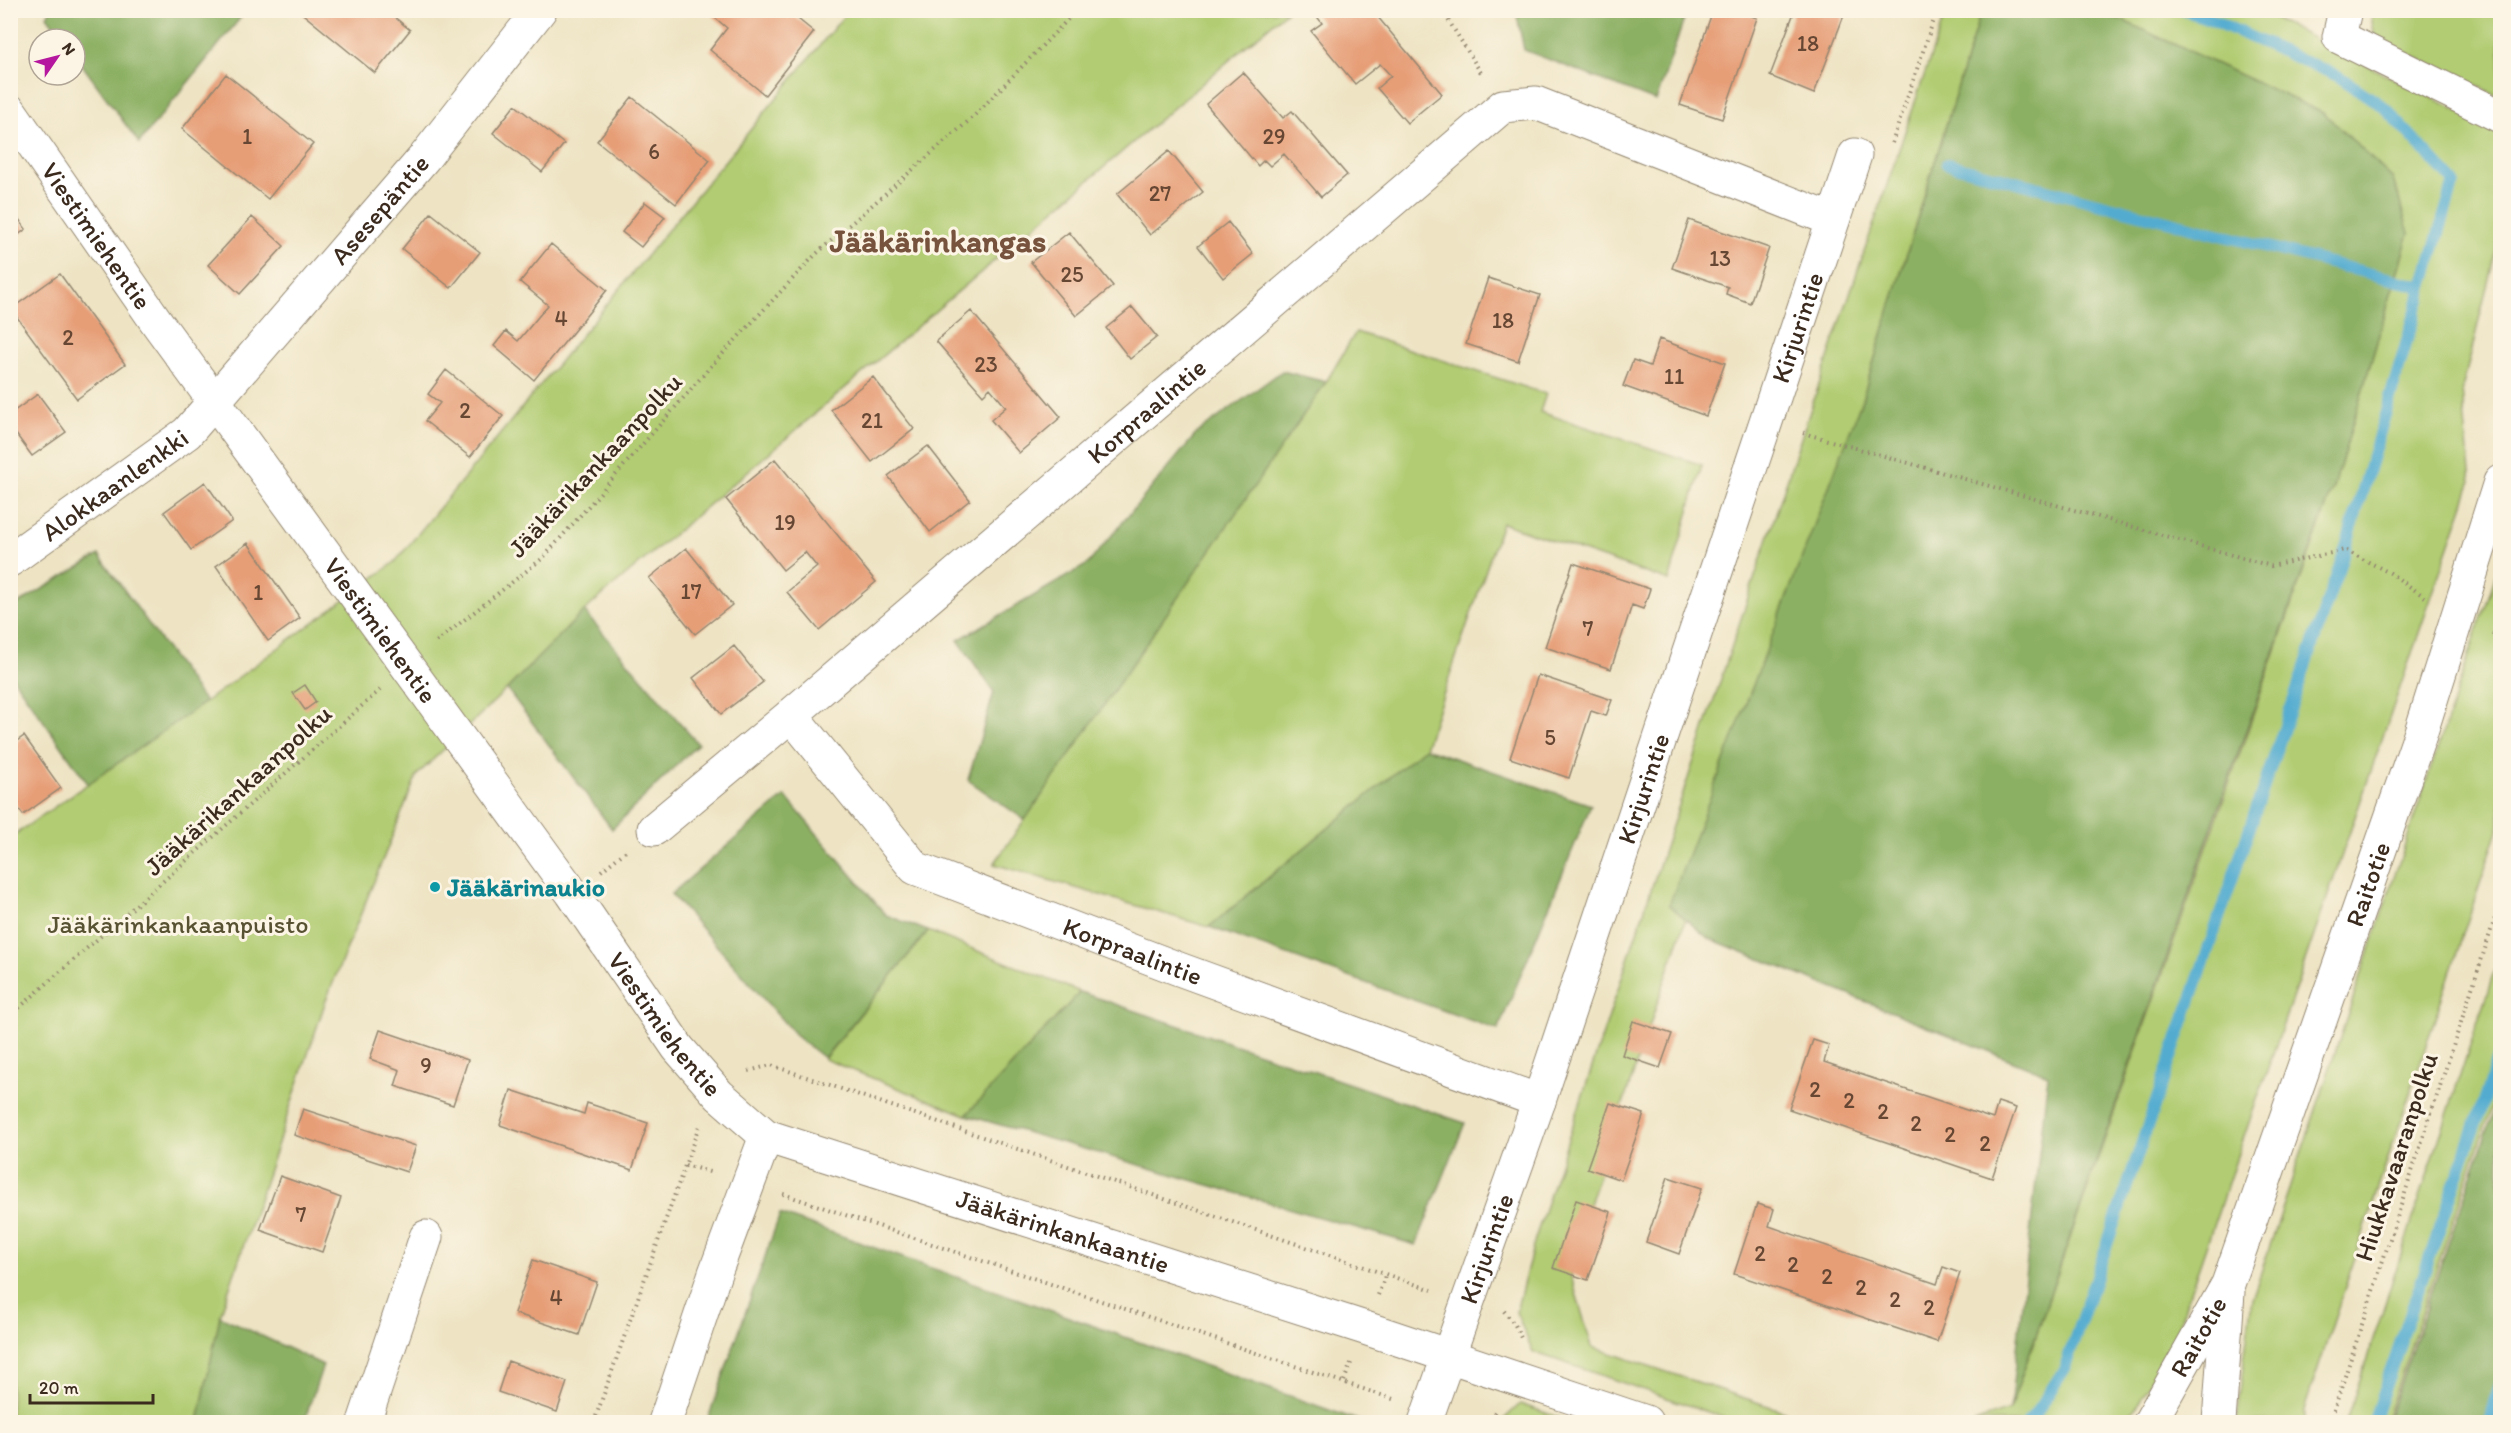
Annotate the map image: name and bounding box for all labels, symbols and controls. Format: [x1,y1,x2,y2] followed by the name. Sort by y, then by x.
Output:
[27,27,87,87] north arrow
[1797,30,1819,57] house number: 18
[58,39,80,59] text: N
[242,123,252,150] house number: 1
[1262,123,1286,150] house number: 29
[648,138,660,165] house number: 6
[323,148,436,271] street label: Asesepäntie
[34,156,159,316] street label: Viestimiehentie
[1149,180,1171,207] house number: 27
[829,222,1046,260] district label: Jääkärinkangas
[1709,245,1731,272] house number: 13
[1060,261,1084,288] house number: 25
[1764,268,1831,387] street label: Kirjurintie
[554,305,568,332] house number: 4
[1492,307,1514,334] house number: 18
[62,324,74,351] house number: 2
[974,351,998,378] house number: 23
[1080,351,1213,471] street label: Korpraalintie
[1664,363,1684,390] house number: 11
[501,366,689,564] street label: Jääkärikankaanpolku
[459,397,471,424] house number: 2
[861,407,883,434] house number: 21
[35,421,194,548] street label: Alokkaanlenkki
[774,509,796,536] house number: 19
[317,551,444,709] street label: Viestimiehentie
[680,578,702,605] house number: 17
[253,579,263,606] house number: 1
[1583,615,1594,642] house number: 7
[138,698,338,882] street label: Jääkärikankaanpolku
[1544,724,1556,751] house number: 5
[1610,729,1677,848] street label: Kirjurintie
[2338,838,2397,931] street label: Raitotie
[446,871,605,903] place label: Jääkärinaukio
[428,880,442,894] marker: Jääkärinaukio
[47,908,309,940] park label: Jääkärinkankaanpuisto
[1059,910,1207,992] street label: Korpraalintie
[601,946,729,1103] street label: Viestimiehentie
[2347,1049,2445,1265] street label: Hiukkavaaranpolku
[420,1052,432,1079] house number: 9
[1809,1076,1821,1103] house number: 2
[1843,1087,1855,1114] house number: 2
[1877,1098,1889,1125] house number: 2
[1910,1110,1922,1137] house number: 2
[1944,1121,1956,1148] house number: 2
[1979,1130,1991,1157] house number: 2
[952,1182,1173,1280] street label: Jääkärinkankaantie
[1452,1189,1521,1308] street label: Kirjurintie
[296,1201,307,1228] house number: 7
[1754,1240,1766,1267] house number: 2
[1787,1251,1799,1278] house number: 2
[1821,1263,1833,1290] house number: 2
[1855,1274,1867,1301] house number: 2
[549,1284,563,1311] house number: 4
[1889,1286,1901,1313] house number: 2
[2163,1291,2234,1383] street label: Raitotie
[1923,1294,1935,1321] house number: 2
[30,1367,153,1405] scale bar
[39,1377,79,1399] text: 20 m

